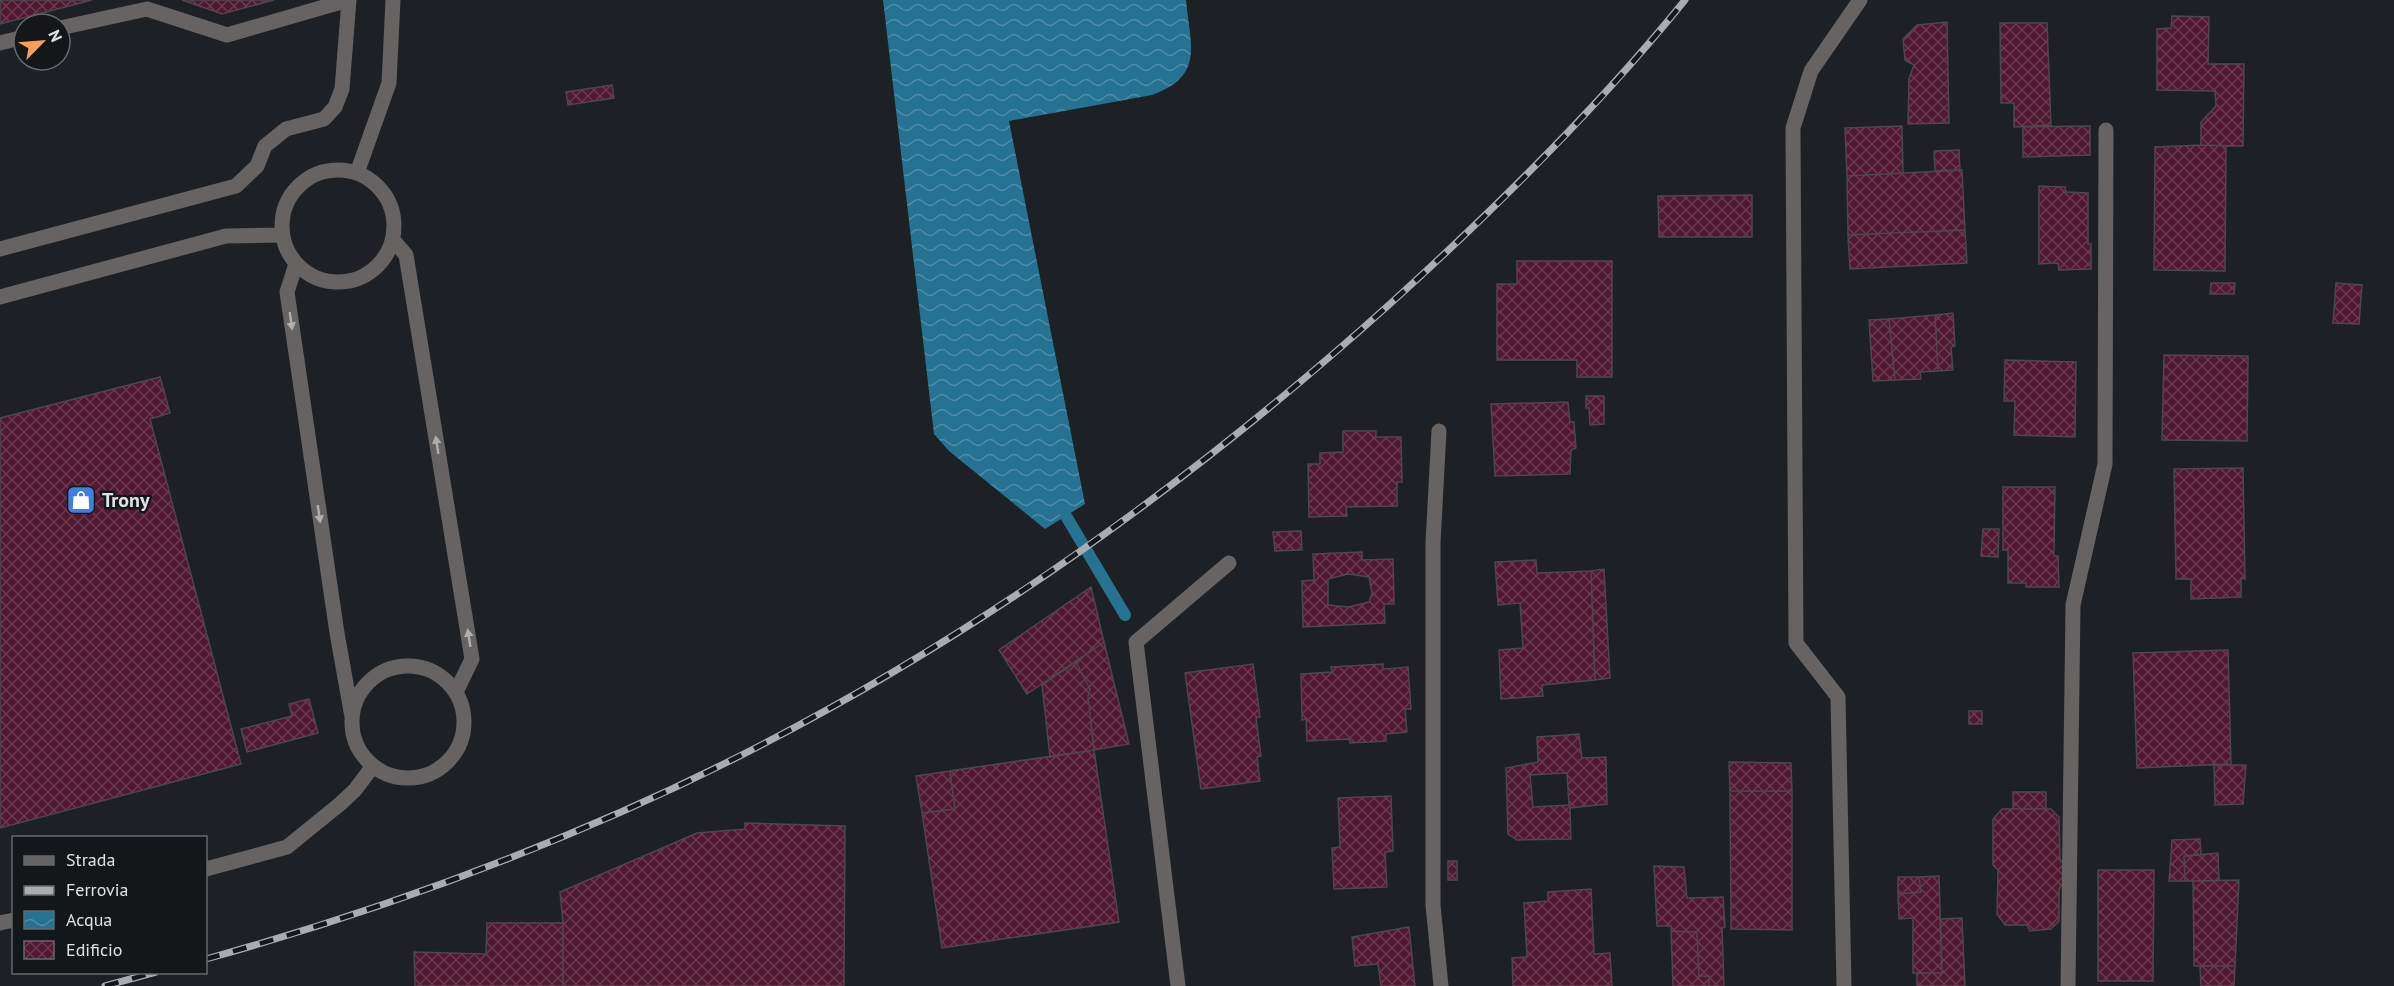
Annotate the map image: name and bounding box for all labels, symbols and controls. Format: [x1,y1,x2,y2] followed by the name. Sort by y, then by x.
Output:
[12,12,72,72] north arrow
[44,27,67,45] text: N
[287,311,296,330] one-way arrow
[432,435,441,454] one-way arrow
[65,484,97,516] shop icon: Trony
[102,487,150,513] place label: Trony
[315,504,324,523] one-way arrow
[464,628,473,647] one-way arrow
[12,836,207,974] legend
[66,848,115,871] text: Strada
[66,878,129,901] text: Ferrovia
[66,908,112,931] text: Acqua
[66,938,122,961] text: Edificio

